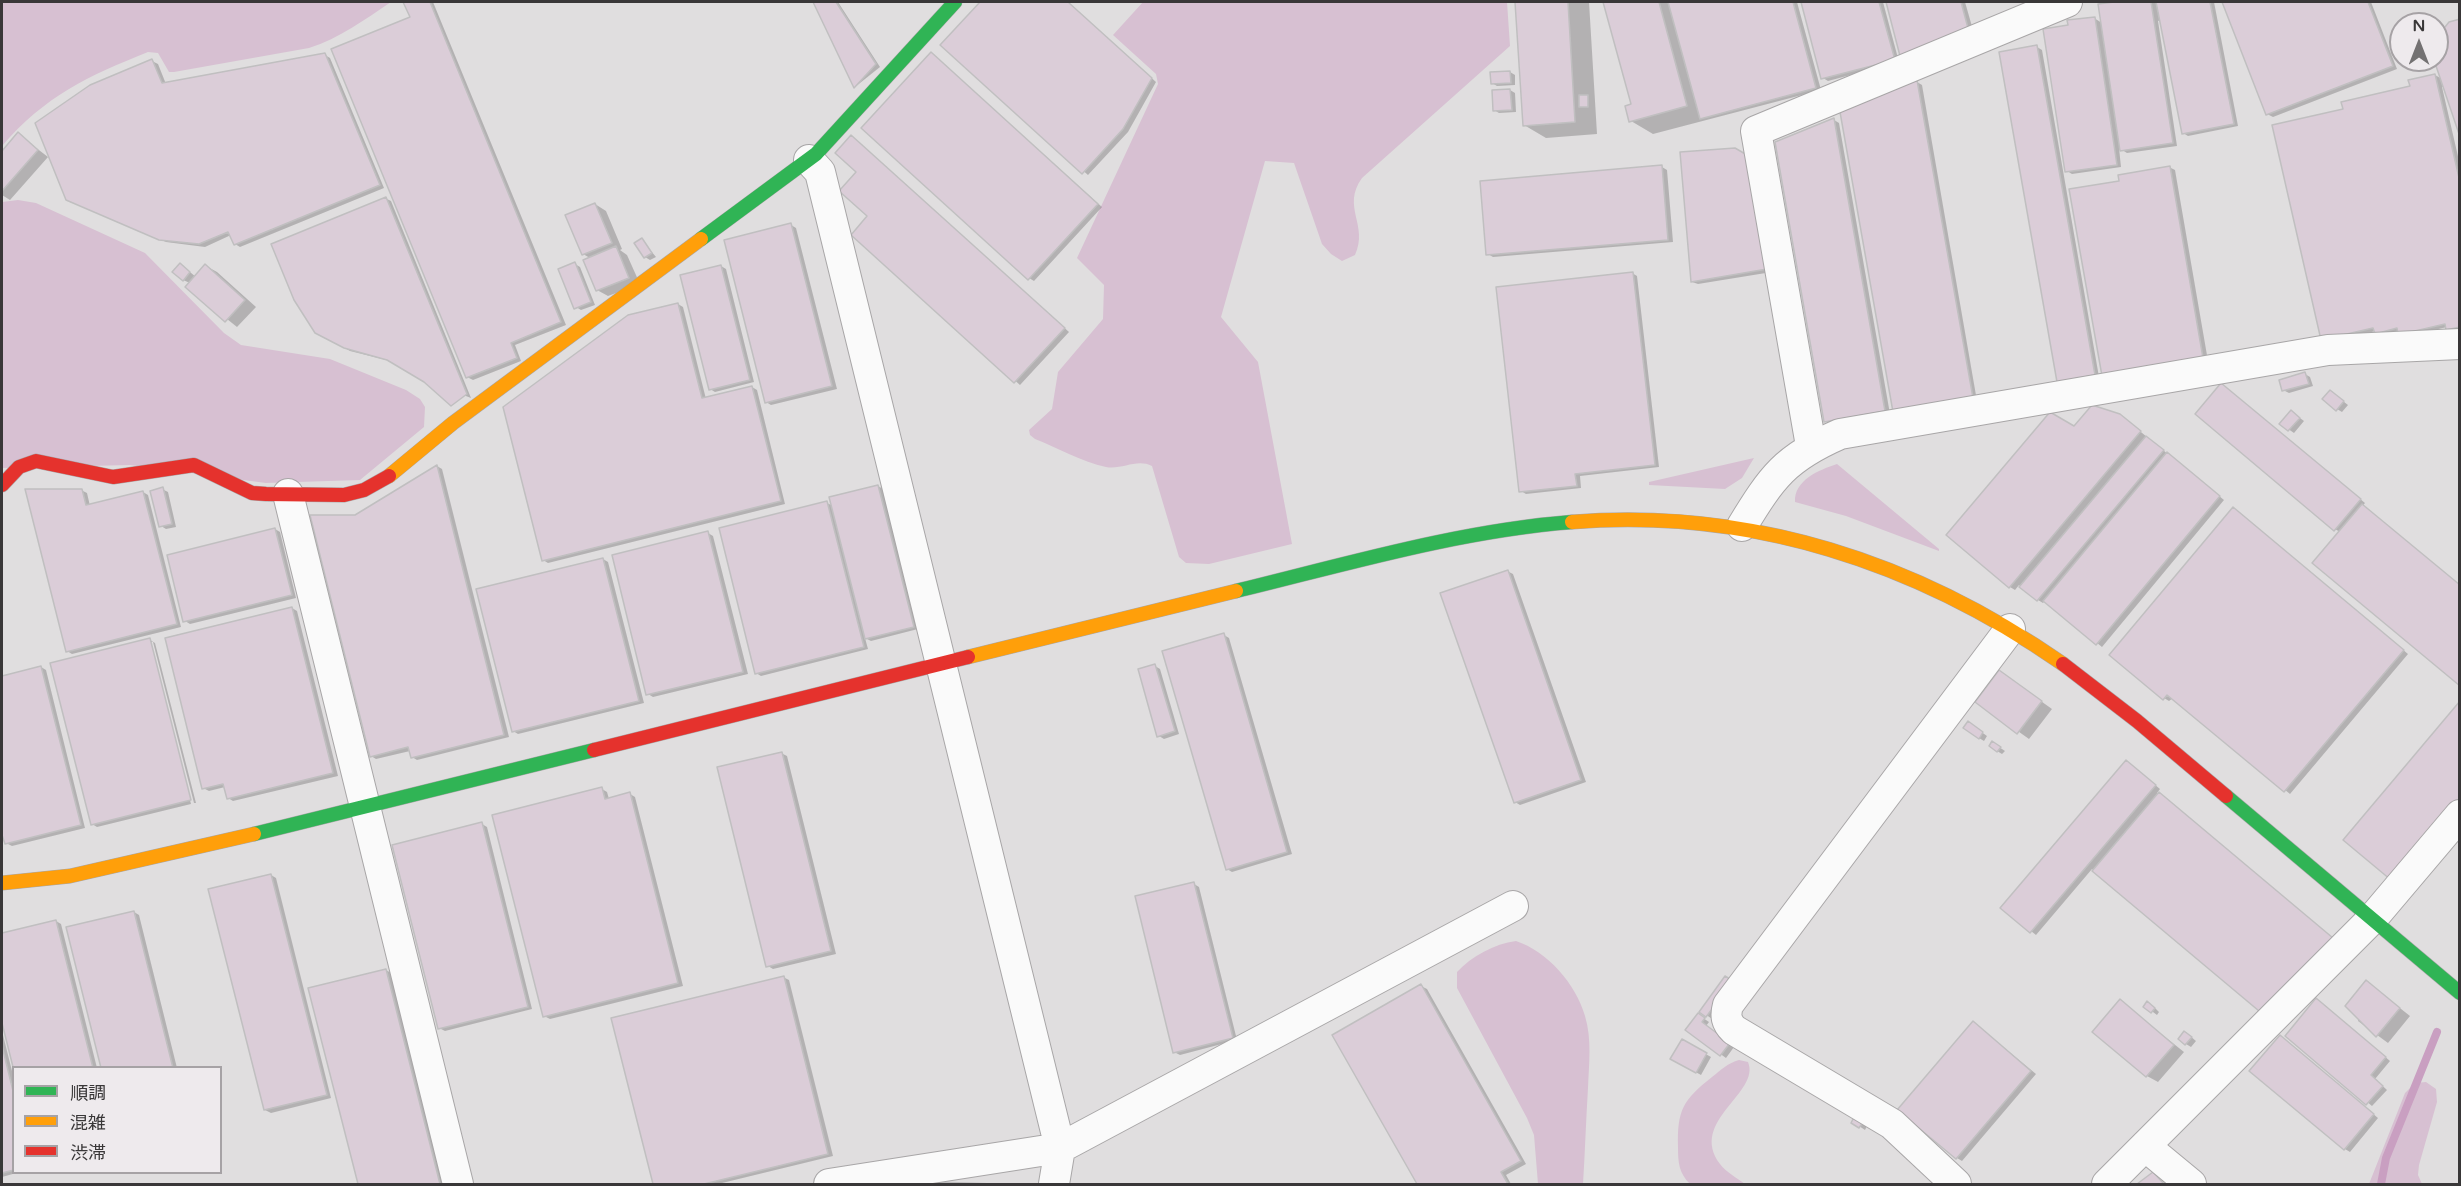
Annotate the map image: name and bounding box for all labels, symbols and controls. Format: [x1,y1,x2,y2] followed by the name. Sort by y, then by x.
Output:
[2389,12,2449,72] north arrow
[2413,16,2425,36] text: N
[12,1066,222,1174] legend
[70,1082,106,1104] text: 順調
[70,1112,106,1134] text: 混雑
[70,1142,106,1164] text: 渋滞

